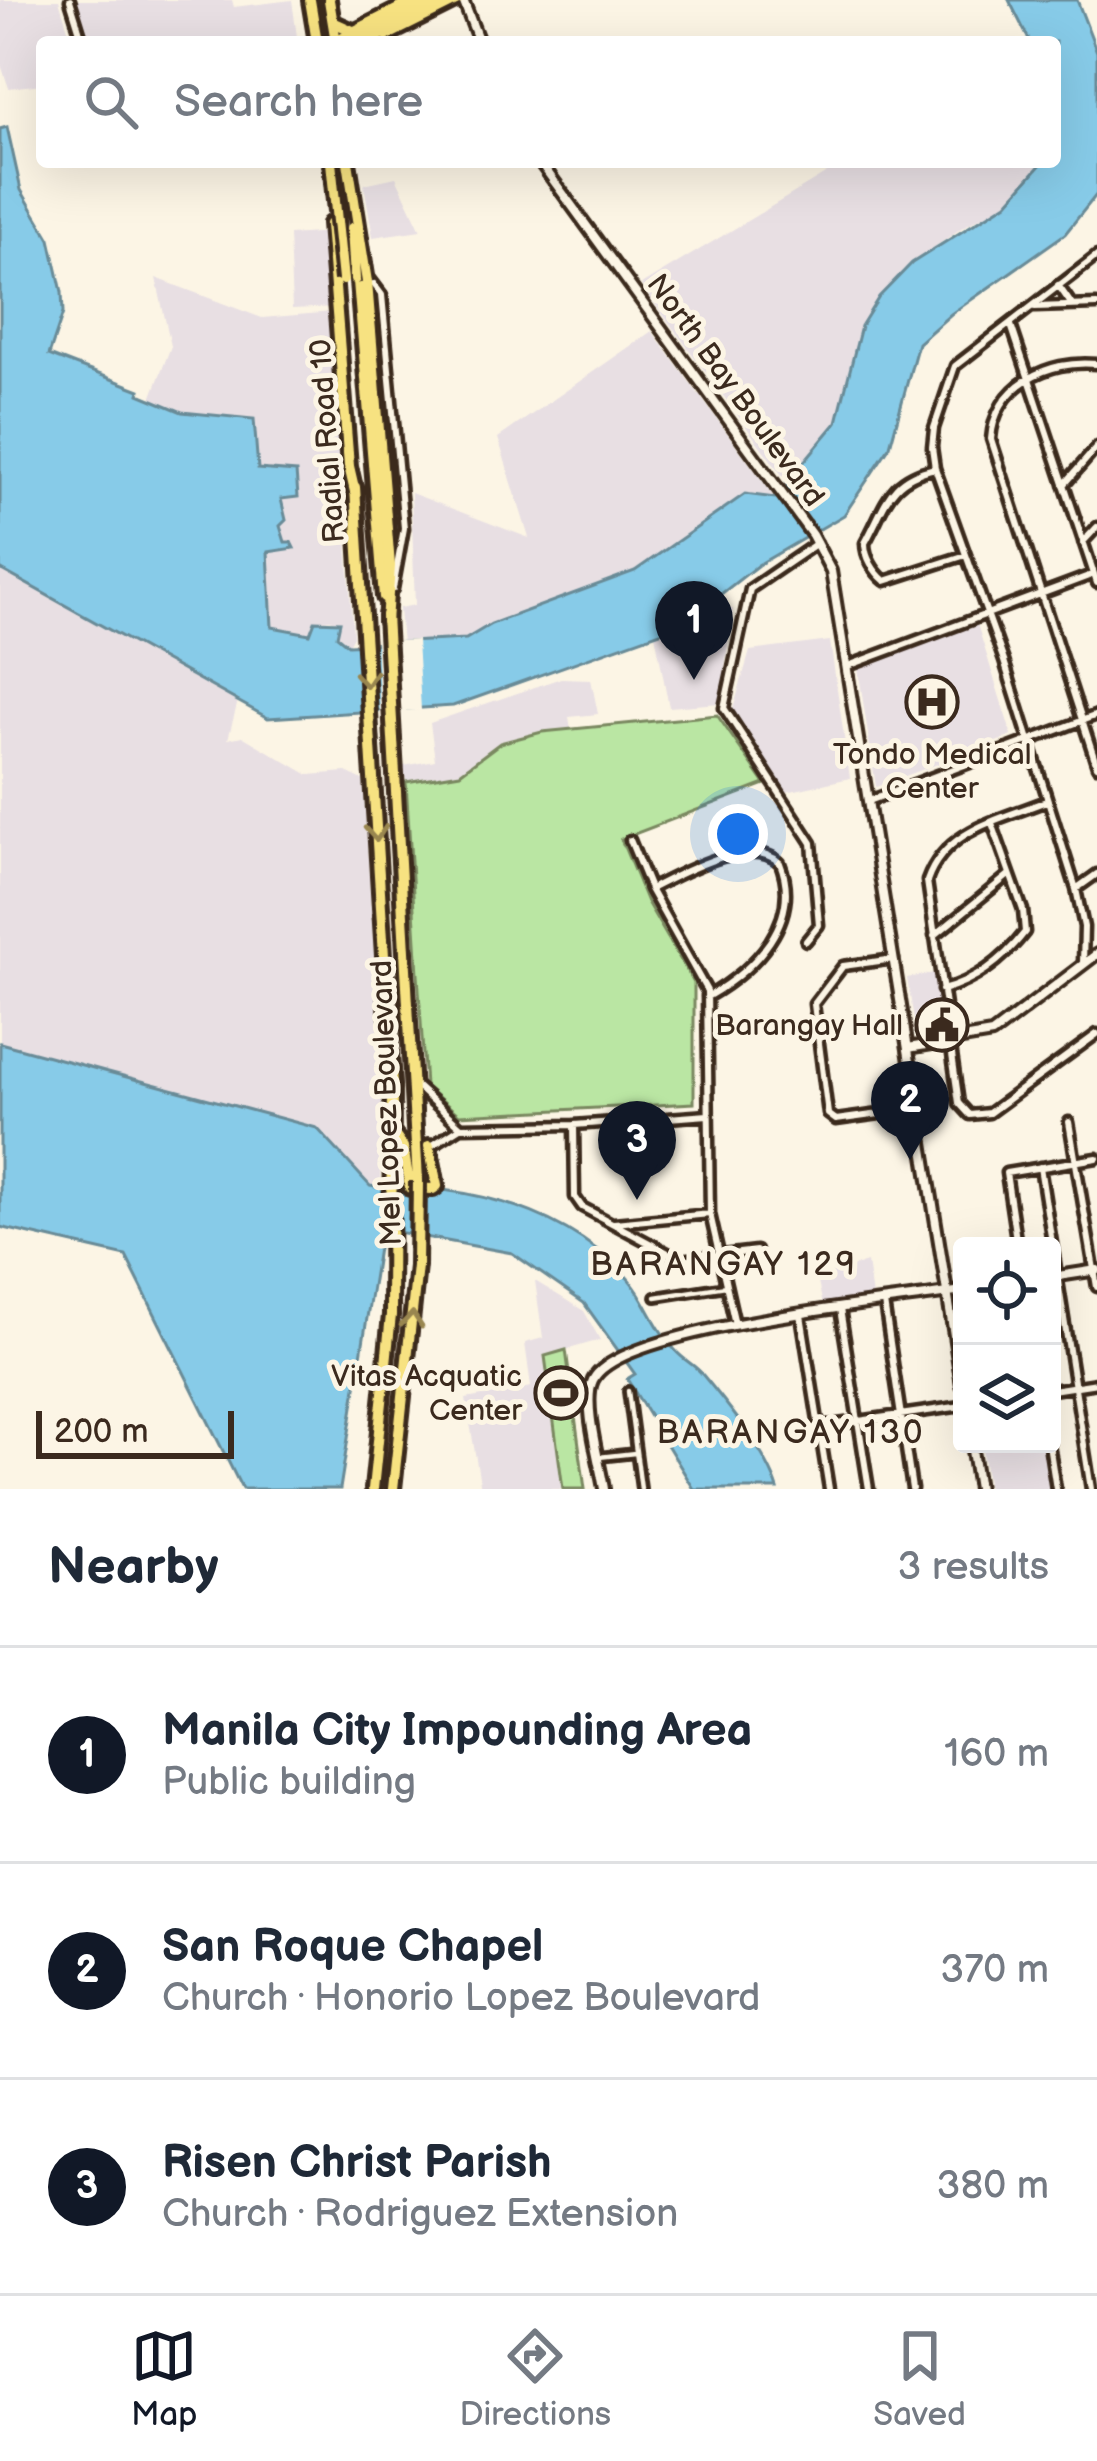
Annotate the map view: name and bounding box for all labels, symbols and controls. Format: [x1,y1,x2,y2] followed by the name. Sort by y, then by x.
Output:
[36,36,1061,168] search box
[78,69,144,135] icon: search
[174,75,423,130] text: Search here
[639,267,832,514] street label: North Bay Boulevard
[303,338,353,544] street label: Radial Road 10
[655,581,733,680] pin: 1
[352,670,378,689] one-way arrow
[904,674,960,730] hospital icon: Tondo Medical Center
[833,737,1031,807] place label: Tondo Medical Center
[708,804,768,864] your location
[363,824,389,843] one-way arrow
[364,959,410,1247] street label: Mel Lopez Boulevard
[914,997,970,1053] public building icon: Barangay Hall
[715,1008,903,1044] place label: Barangay Hall
[871,1061,949,1160] pin: 2
[598,1101,676,1200] pin: 3
[953,1237,1061,1453] map controls
[953,1237,1061,1345] button: locate
[590,1245,858,1285] district label: BARANGAY 129
[398,1310,424,1329] one-way arrow
[953,1345,1061,1453] button: layers
[331,1359,523,1429] place label: Vitas Acquatic Center
[533,1365,589,1421] sports icon: Vitas Acquatic Center
[36,1405,234,1458] scale bar
[54,1412,148,1452] text: 200 m
[656,1413,926,1453] district label: BARANGAY 130
[48,1537,219,1598] text: Nearby
[897,1544,1049,1591] text: 3 results
[162,1704,752,1759] text: Manila City Impounding Area
[79,1731,95,1778] text: 1
[944,1731,1049,1778] text: 160 m
[162,1759,416,1806] text: Public building
[162,1920,543,1975] text: San Roque Chapel
[75,1947,99,1994] text: 2
[940,1947,1049,1994] text: 370 m
[162,1975,760,2022] text: Church · Honorio Lopez Boulevard
[162,2136,552,2191] text: Risen Christ Parish
[76,2163,98,2210] text: 3
[937,2163,1049,2210] text: 380 m
[162,2191,678,2238] text: Church · Rodriguez Extension
[131,2323,197,2435] tab: Map
[460,2323,611,2435] tab: Directions
[873,2323,966,2435] tab: Saved

